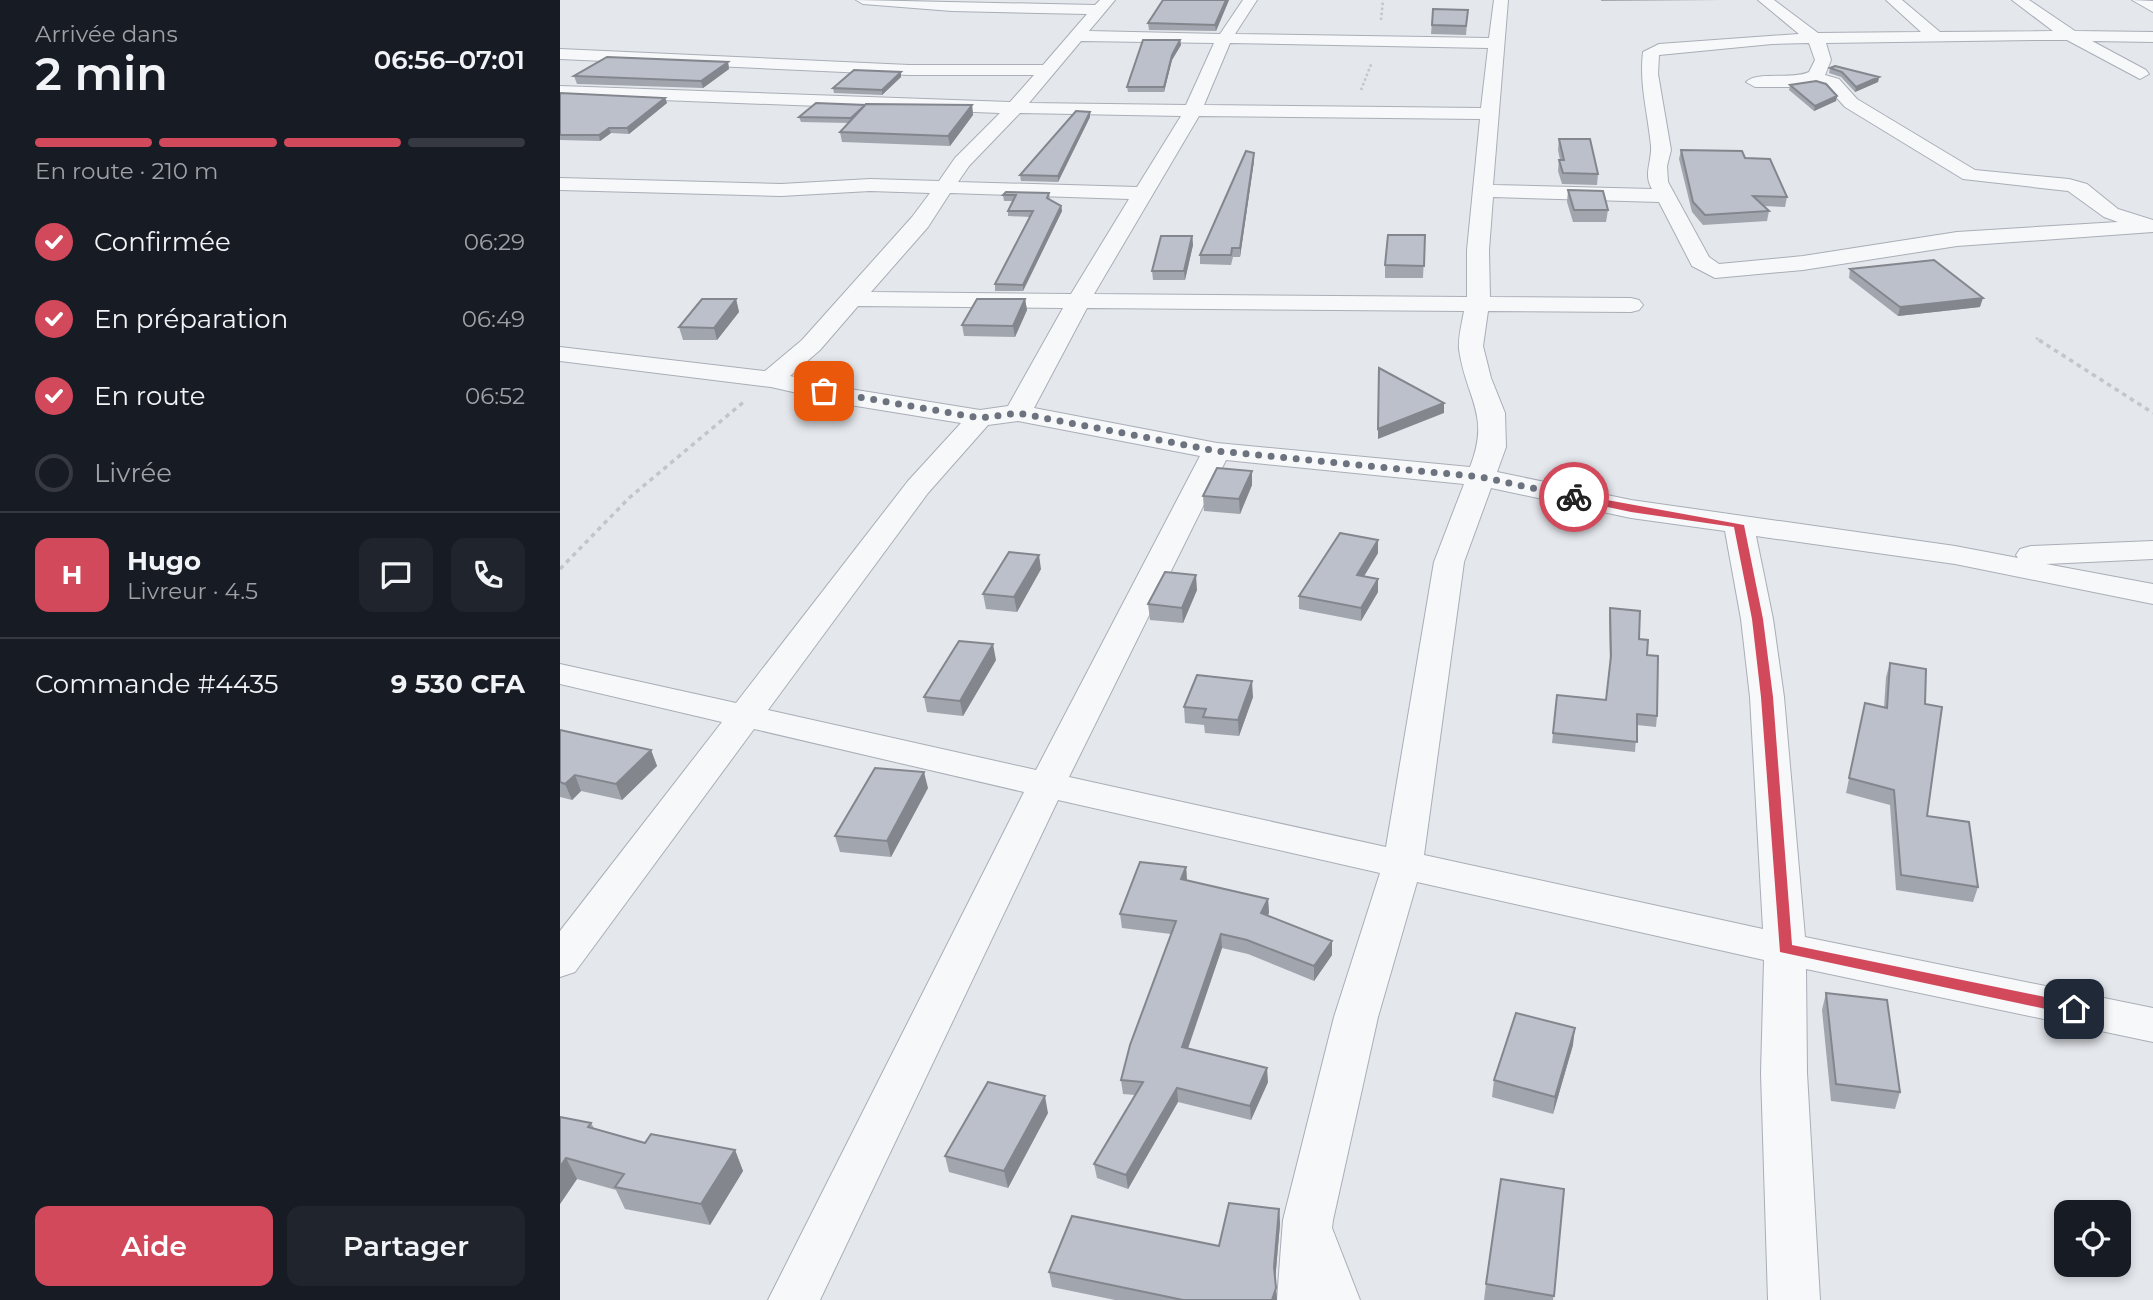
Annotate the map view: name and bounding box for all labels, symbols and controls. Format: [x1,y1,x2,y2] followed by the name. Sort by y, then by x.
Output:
[35,20,178,48] text: Arrivée dans
[374,44,525,76] text: 06:56–07:01
[35,45,168,102] text: 2 min
[35,157,218,185] text: En route · 210 m
[35,223,73,261] icon: check
[94,226,231,258] text: Confirmée
[464,228,525,256] text: 06:29
[35,300,73,338] icon: check
[94,303,288,335] text: En préparation
[462,305,525,333] text: 06:49
[794,361,854,421] pin
[805,372,843,410] icon: bag
[35,377,73,415] icon: check
[94,380,205,412] text: En route
[465,382,525,410] text: 06:52
[94,457,172,489] text: Livrée
[1539,462,1609,532] courier
[1555,478,1593,516] icon: bike
[359,538,433,612] button: chat
[451,538,525,612] button: phone
[127,545,201,577] text: Hugo
[61,559,83,591] text: H
[127,577,258,605] text: Livreur · 4.5
[35,668,279,700] text: Commande #4435
[391,668,525,700] text: 9 530 CFA
[2044,979,2104,1039] pin
[2055,990,2093,1028] icon: home
[2054,1200,2131,1277] map controls
[2054,1200,2131,1277] button: locate
[35,1206,273,1286] button: Aide
[287,1206,525,1286] button: Partager

